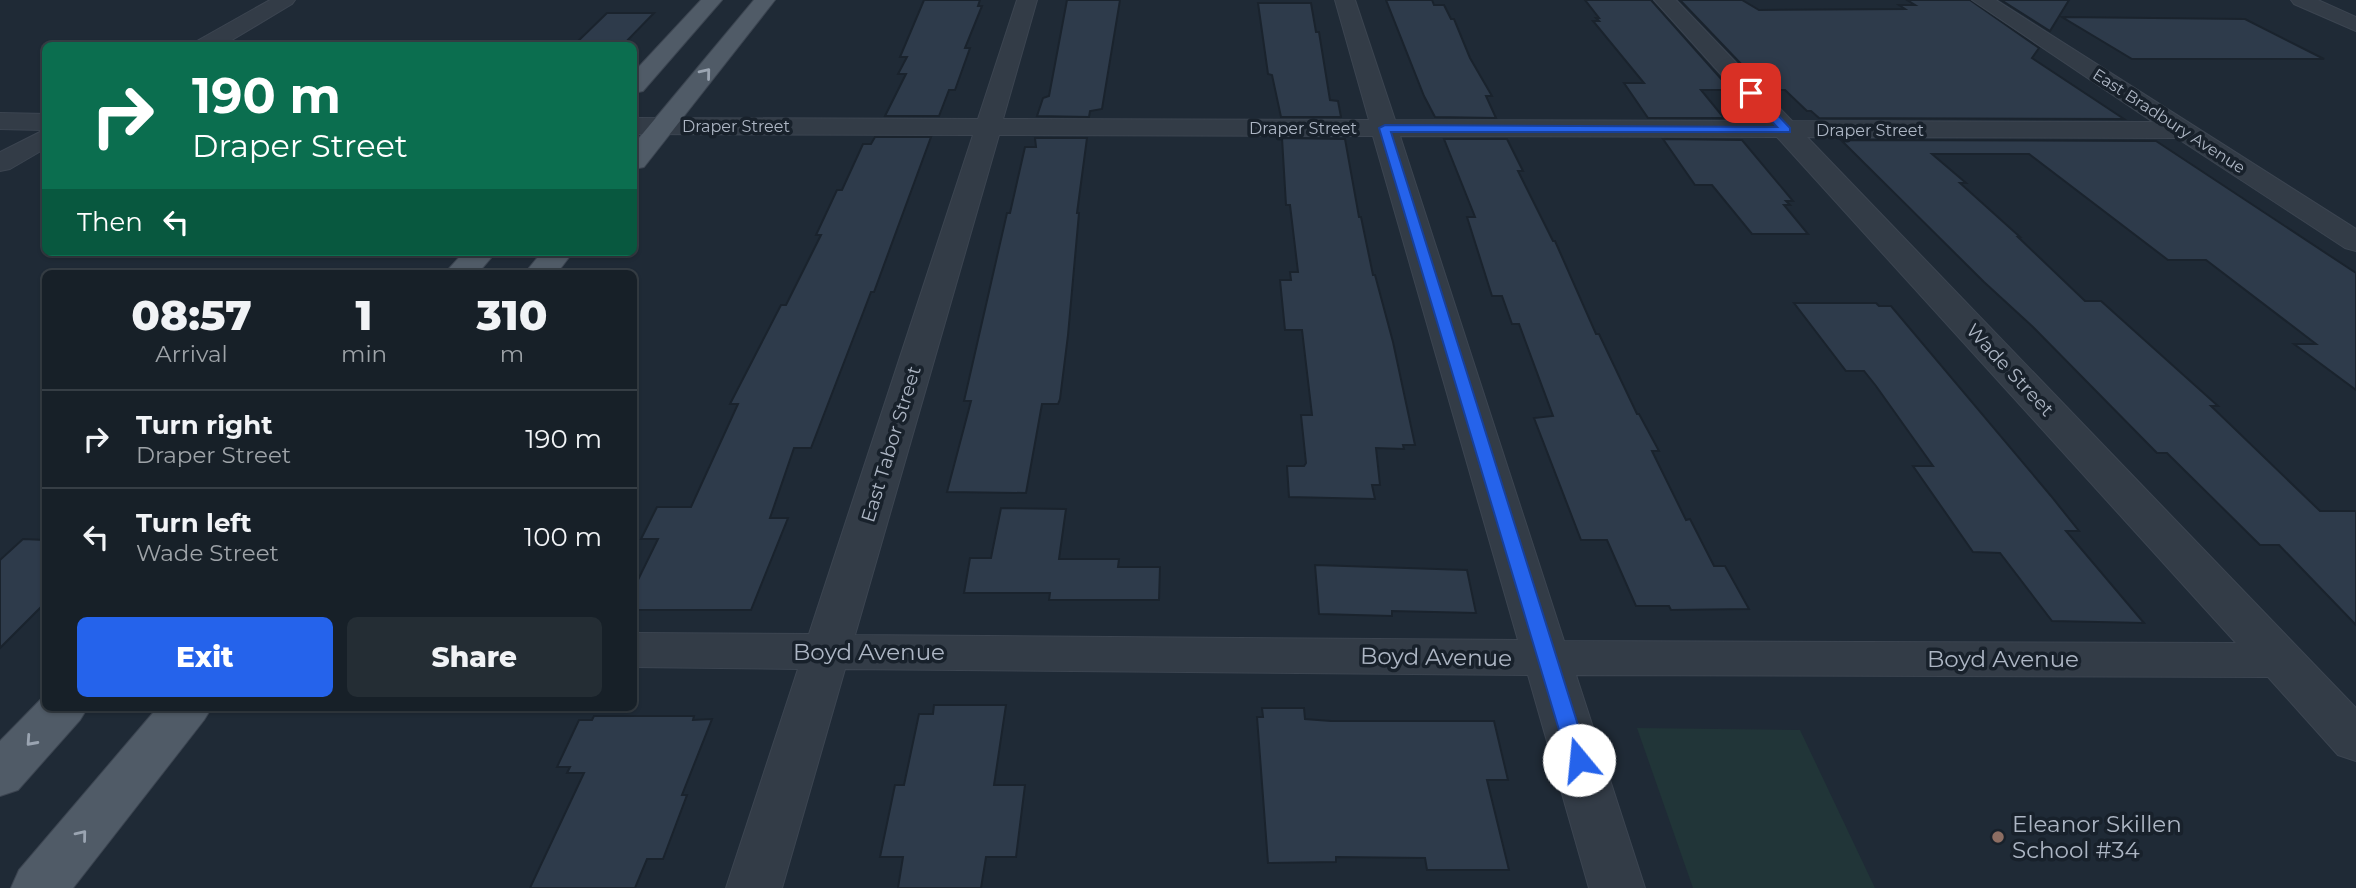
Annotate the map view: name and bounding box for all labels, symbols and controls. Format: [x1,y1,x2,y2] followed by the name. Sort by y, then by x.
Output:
[1721,63,1781,123] pin
[2089,65,2249,177] street label: East Bradbury Avenue
[192,66,341,125] text: 190 m
[698,68,710,81] one-way arrow
[77,70,168,161] icon: right
[1732,74,1770,112] icon: arrive
[682,117,790,136] street label: Draper Street
[1249,119,1357,138] street label: Draper Street
[1816,121,1924,140] street label: Draper Street
[192,126,408,165] text: Draper Street
[157,203,195,241] icon: left
[77,206,143,238] text: Then
[131,289,252,341] text: 08:57
[356,289,373,341] text: 1
[477,289,548,341] text: 310
[1961,319,2059,421] street label: Wade Street
[155,340,228,368] text: Arrival
[341,340,387,368] text: min
[500,340,524,368] text: m
[856,363,926,525] street label: East Tabor Street
[136,409,272,441] text: Turn right
[77,420,115,458] icon: right
[525,423,602,455] text: 190 m
[136,441,291,469] text: Draper Street
[136,507,252,539] text: Turn left
[77,518,115,556] icon: left
[524,521,602,553] text: 100 m
[136,539,279,567] text: Wade Street
[77,617,333,697] button: Exit
[347,617,602,697] button: Share
[793,638,945,666] street label: Boyd Avenue
[1360,642,1512,672] street label: Boyd Avenue
[1927,645,2079,673] street label: Boyd Avenue
[1542,723,1616,797] position arrow
[27,733,40,746] one-way arrow
[2012,810,2182,864] place label: Eleanor Skillen School #34
[1990,829,2006,845] marker: Eleanor Skillen School #34
[74,831,87,843] one-way arrow

